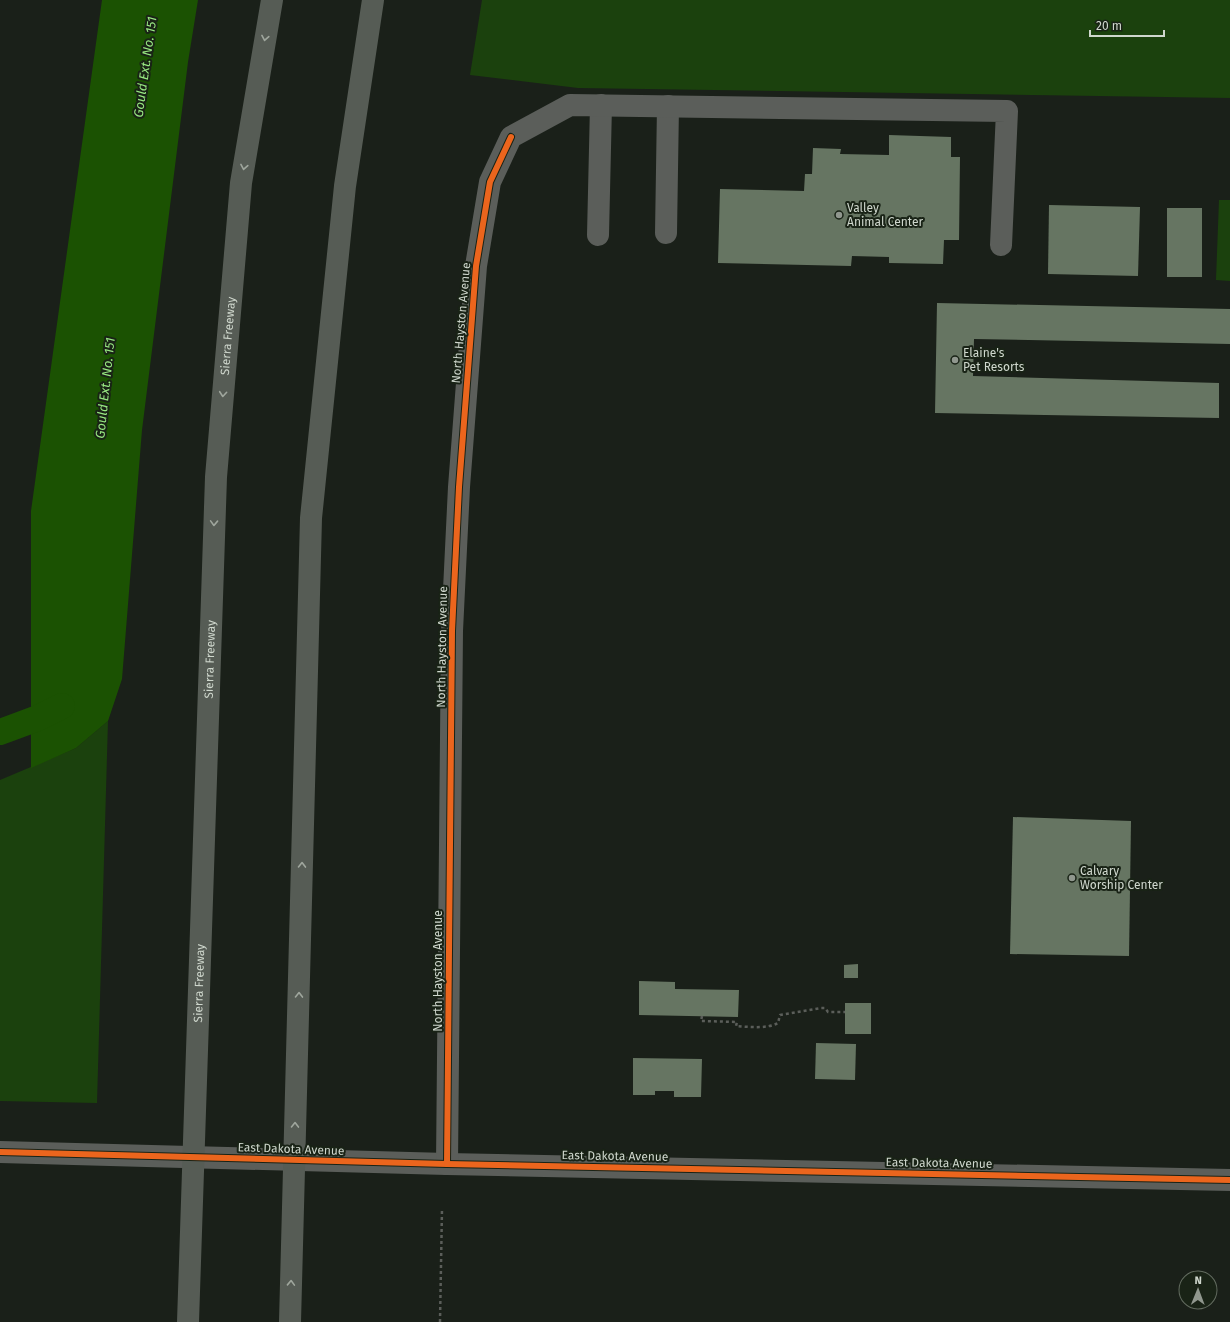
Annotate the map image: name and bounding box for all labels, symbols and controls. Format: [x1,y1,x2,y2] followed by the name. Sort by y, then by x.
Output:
[1090,12,1164,38] scale bar
[131,16,159,118] water label: Gould Ext. No. 151
[1096,19,1122,33] text: 20 m
[262,35,270,42] one-way arrow
[240,163,248,170] one-way arrow
[847,201,923,229] place label: Valley Animal Center
[834,210,844,220] marker: Valley Animal Center
[449,262,473,384] street label: North Hayston Avenue
[218,296,238,376] street label: Sierra Freeway
[92,337,118,439] water label: Gould Ext. No. 151
[963,346,1025,374] place label: Elaine's Pet Resorts
[950,355,960,365] marker: Elaine's Pet Resorts
[218,391,227,397] one-way arrow
[210,520,218,526] one-way arrow
[434,586,450,708] street label: North Hayston Avenue
[202,620,218,699] street label: Sierra Freeway
[298,862,306,868] one-way arrow
[1080,864,1163,892] place label: Calvary Worship Center
[1067,873,1077,883] marker: Calvary Worship Center
[431,910,445,1032] street label: North Hayston Avenue
[191,944,208,1023] street label: Sierra Freeway
[295,992,303,998] one-way arrow
[291,1122,300,1128] one-way arrow
[237,1140,345,1158] street label: East Dakota Avenue
[562,1148,668,1164] street label: East Dakota Avenue
[886,1155,992,1171] street label: East Dakota Avenue
[1178,1270,1218,1310] north arrow
[1194,1274,1202,1287] text: N
[287,1280,295,1286] one-way arrow

